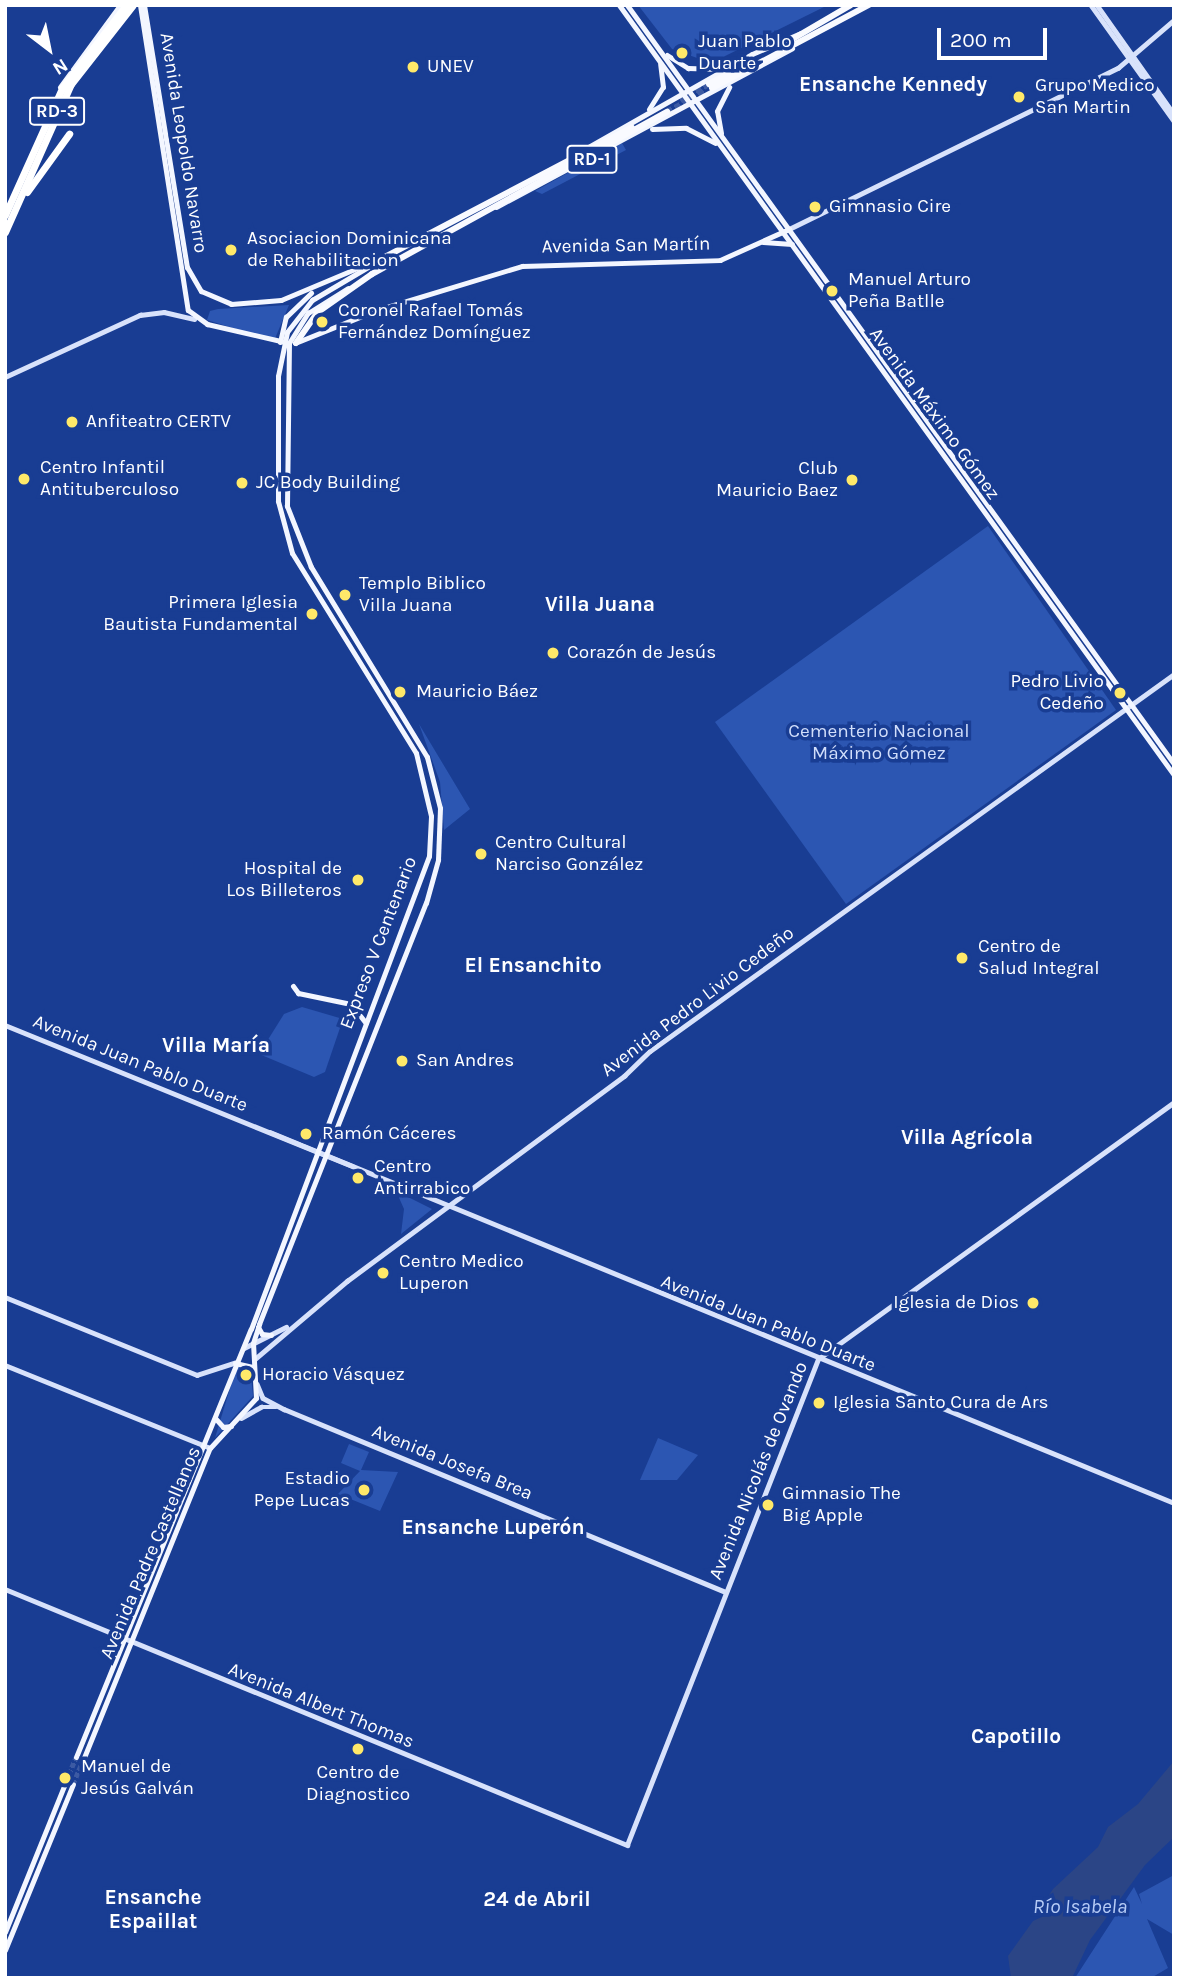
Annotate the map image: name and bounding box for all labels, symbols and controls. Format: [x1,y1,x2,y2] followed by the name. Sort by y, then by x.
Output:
[14,14,84,84] north arrow
[941,14,1051,58] scale bar
[950,28,1012,52] text: 200 m
[154,31,212,255] street label: Avenida Leopoldo Navarro
[698,31,792,75] place label: Juan Pablo Duarte
[672,43,692,63] marker: Juan Pablo Duarte
[49,54,72,80] text: N
[427,56,474,78] place label: UNEV
[405,59,421,75] marker: UNEV
[799,71,987,97] district label: Ensanche Kennedy
[1035,75,1155,119] place label: Grupo Medico San Martin
[1009,87,1029,107] marker: Grupo Medico San Martin
[29,96,85,126] road number: RD-3
[566,144,618,174] road number: RD-1
[829,196,951,218] place label: Gimnasio Cire
[807,199,823,215] marker: Gimnasio Cire
[247,228,452,272] place label: Asociacion Dominicana de Rehabilitacion
[541,233,711,259] street label: Avenida San Martín
[221,240,241,260] marker: Asociacion Dominicana de Rehabilitacion
[848,269,971,313] place label: Manuel Arturo Peña Batlle
[822,281,842,301] marker: Manuel Arturo Peña Batlle
[338,300,531,344] place label: Coronel Rafael Tomás Fernández Domínguez
[312,312,332,332] marker: Coronel Rafael Tomás Fernández Domínguez
[864,324,1004,504] street label: Avenida Máximo Gómez
[86,411,231,433] place label: Anfiteatro CERTV
[64,414,80,430] marker: Anfiteatro CERTV
[40,457,179,501] place label: Centro Infantil Antituberculoso
[716,458,838,502] place label: Club Mauricio Baez
[14,469,34,489] marker: Centro Infantil Antituberculoso
[256,472,400,494] place label: JC Body Building
[844,472,860,488] marker: Club Mauricio Baez
[234,475,250,491] marker: JC Body Building
[359,573,486,617] place label: Templo Biblico Villa Juana
[337,587,353,603] marker: Templo Biblico Villa Juana
[545,591,655,617] district label: Villa Juana
[103,592,298,636] place label: Primera Iglesia Bautista Fundamental
[304,606,320,622] marker: Primera Iglesia Bautista Fundamental
[567,642,716,664] place label: Corazón de Jesús
[545,645,561,661] marker: Corazón de Jesús
[1011,671,1104,715] place label: Pedro Livio Cedeño
[416,681,538,703] place label: Mauricio Báez
[390,682,410,702] marker: Mauricio Báez
[1110,683,1130,703] marker: Pedro Livio Cedeño
[788,721,970,765] park label: Cementerio Nacional Máximo Gómez
[495,832,643,876] place label: Centro Cultural Narciso González
[473,846,489,862] marker: Centro Cultural Narciso González
[336,854,422,1032] street label: Expreso V Centenario
[226,858,342,902] place label: Hospital de Los Billeteros
[348,870,368,890] marker: Hospital de Los Billeteros
[597,922,799,1082] street label: Avenida Pedro Livio Cedeño
[978,936,1100,980] place label: Centro de Salud Integral
[952,948,972,968] marker: Centro de Salud Integral
[464,952,602,978] district label: El Ensanchito
[29,1010,251,1118] street label: Avenida Juan Pablo Duarte
[162,1032,270,1058] district label: Villa María
[416,1050,514,1072] place label: San Andres
[394,1053,410,1069] marker: San Andres
[322,1123,457,1145] place label: Ramón Cáceres
[296,1124,316,1144] marker: Ramón Cáceres
[901,1124,1033,1150] district label: Villa Agrícola
[374,1156,470,1200] place label: Centro Antirrabico
[348,1168,368,1188] marker: Centro Antirrabico
[399,1251,524,1295] place label: Centro Medico Luperon
[373,1263,393,1283] marker: Centro Medico Luperon
[657,1270,879,1378] street label: Avenida Juan Pablo Duarte
[893,1292,1019,1314] place label: Iglesia de Dios
[1025,1295,1041,1311] marker: Iglesia de Dios
[705,1359,813,1583] street label: Avenida Nicolás de Ovando
[262,1364,405,1386] place label: Horacio Vásquez
[236,1365,256,1385] marker: Horacio Vásquez
[833,1392,1048,1414] place label: Iglesia Santo Cura de Ars
[811,1395,827,1411] marker: Iglesia Santo Cura de Ars
[368,1420,536,1506] street label: Avenida Josefa Brea
[96,1443,206,1663] street label: Avenida Padre Castellanos
[254,1468,350,1512] place label: Estadio Pepe Lucas
[356,1482,372,1498] marker: Estadio Pepe Lucas
[782,1483,901,1527] place label: Gimnasio The Big Apple
[760,1497,776,1513] marker: Gimnasio The Big Apple
[401,1514,585,1540] district label: Ensanche Luperón
[225,1658,417,1754] street label: Avenida Albert Thomas
[971,1723,1061,1749] district label: Capotillo
[348,1739,368,1759] marker: Centro de Diagnostico
[81,1756,194,1800] place label: Manuel de Jesús Galván
[306,1762,410,1806] place label: Centro de Diagnostico
[55,1768,75,1788] marker: Manuel de Jesús Galván
[104,1884,202,1934] district label: Ensanche Espaillat
[483,1886,591,1912] district label: 24 de Abril
[1033,1893,1127,1919] water label: Río Isabela

